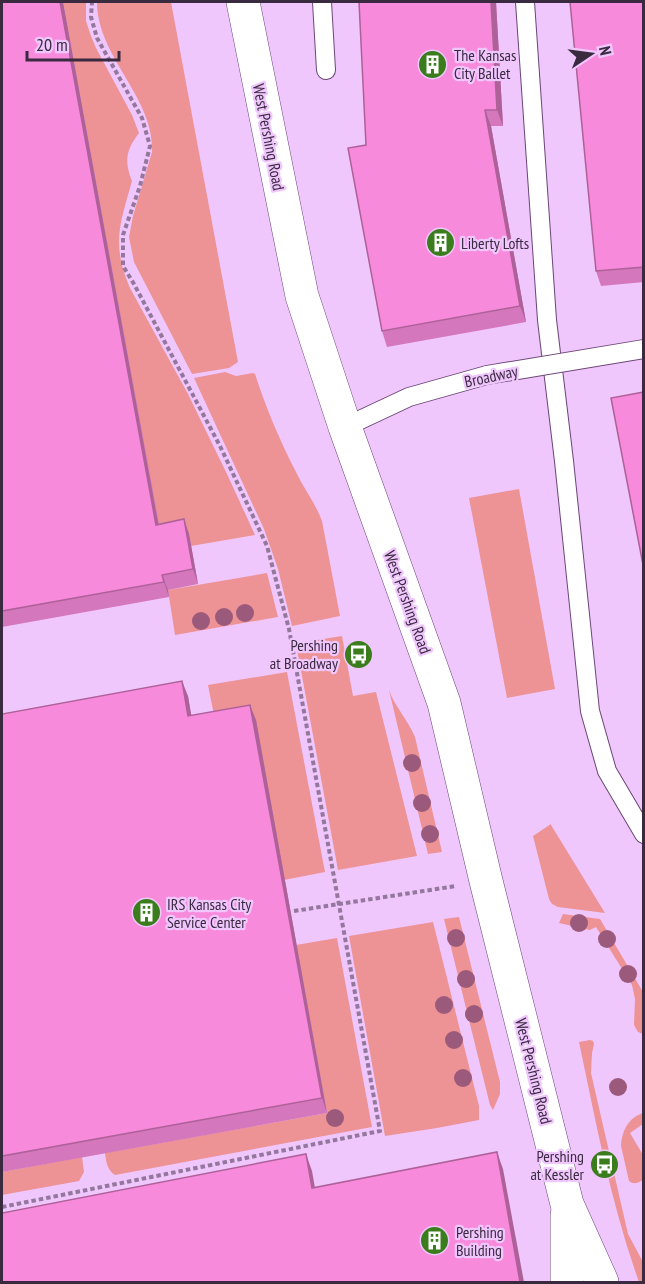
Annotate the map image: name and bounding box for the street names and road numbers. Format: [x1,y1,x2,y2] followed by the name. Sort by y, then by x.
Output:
[249,82,289,192] street label: West Pershing Road
[462,361,520,391] street label: Broadway
[380,548,436,656] street label: West Pershing Road
[511,1016,557,1126] street label: West Pershing Road

